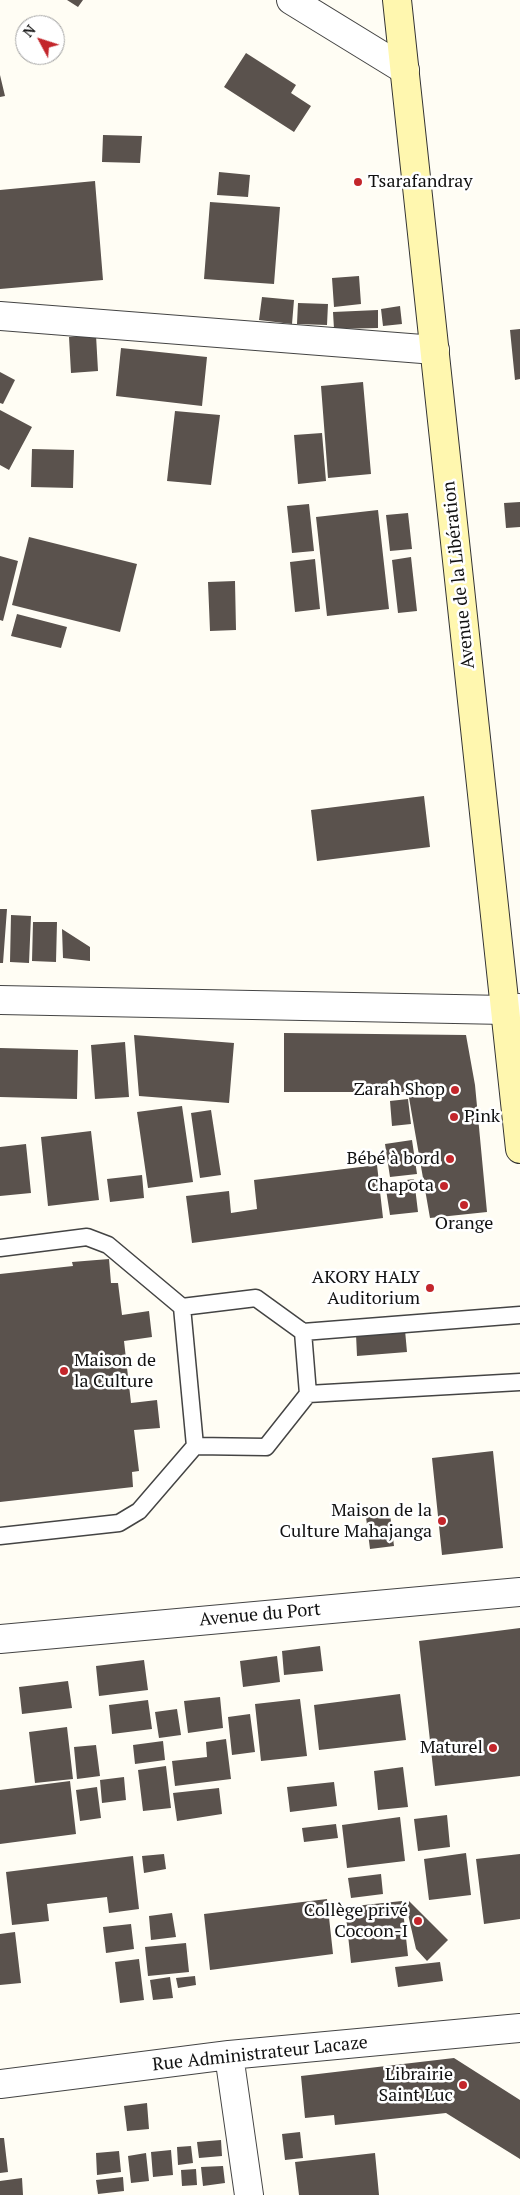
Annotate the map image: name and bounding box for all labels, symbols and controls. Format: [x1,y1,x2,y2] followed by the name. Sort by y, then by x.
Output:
[15,15,65,65] north arrow
[18,21,40,41] text: N
[368,171,473,193] place label: Tsarafandray
[352,176,364,188] marker: Tsarafandray
[438,480,480,670] street label: Avenue de la Libération
[354,1079,445,1101] place label: Zarah Shop
[449,1084,461,1096] marker: Zarah Shop
[464,1106,500,1128] place label: Pink
[448,1111,460,1123] marker: Pink
[347,1148,440,1170] place label: Bébé à bord
[444,1153,456,1165] marker: Bébé à bord
[367,1175,434,1197] place label: Chapota
[438,1180,450,1192] marker: Chapota
[458,1199,470,1211] marker: Orange
[435,1213,493,1235] place label: Orange
[312,1267,420,1310] place label: AKORY HALY Auditorium
[424,1282,436,1294] marker: AKORY HALY Auditorium
[74,1350,156,1392] place label: Maison de la Culture
[58,1365,70,1377] marker: Maison de la Culture
[279,1500,432,1542] place label: Maison de la Culture Mahajanga
[436,1515,448,1527] marker: Maison de la Culture Mahajanga
[198,1599,322,1631] street label: Avenue du Port
[420,1737,483,1759] place label: Maturel
[487,1742,499,1754] marker: Maturel
[304,1900,408,1942] place label: Collège privé Cocoon-I
[412,1915,424,1927] marker: Collège privé Cocoon-I
[151,2032,369,2076] street label: Rue Administrateur Lacaze
[378,2064,453,2106] place label: Librairie Saint Luc
[457,2079,469,2091] marker: Librairie Saint Luc

